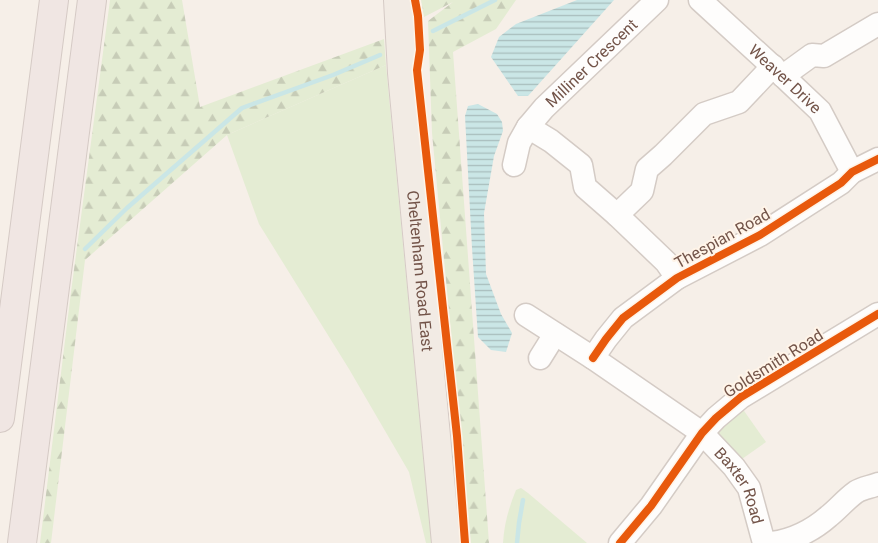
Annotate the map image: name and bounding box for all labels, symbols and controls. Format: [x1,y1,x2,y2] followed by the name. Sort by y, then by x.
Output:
[542,15,641,111] street label: Milliner Crescent
[745,40,825,117] street label: Weaver Drive
[403,190,437,352] street label: Cheltenham Road East
[671,204,773,272] street label: Thespian Road
[720,325,827,402] street label: Goldsmith Road
[710,443,767,526] street label: Baxter Road

